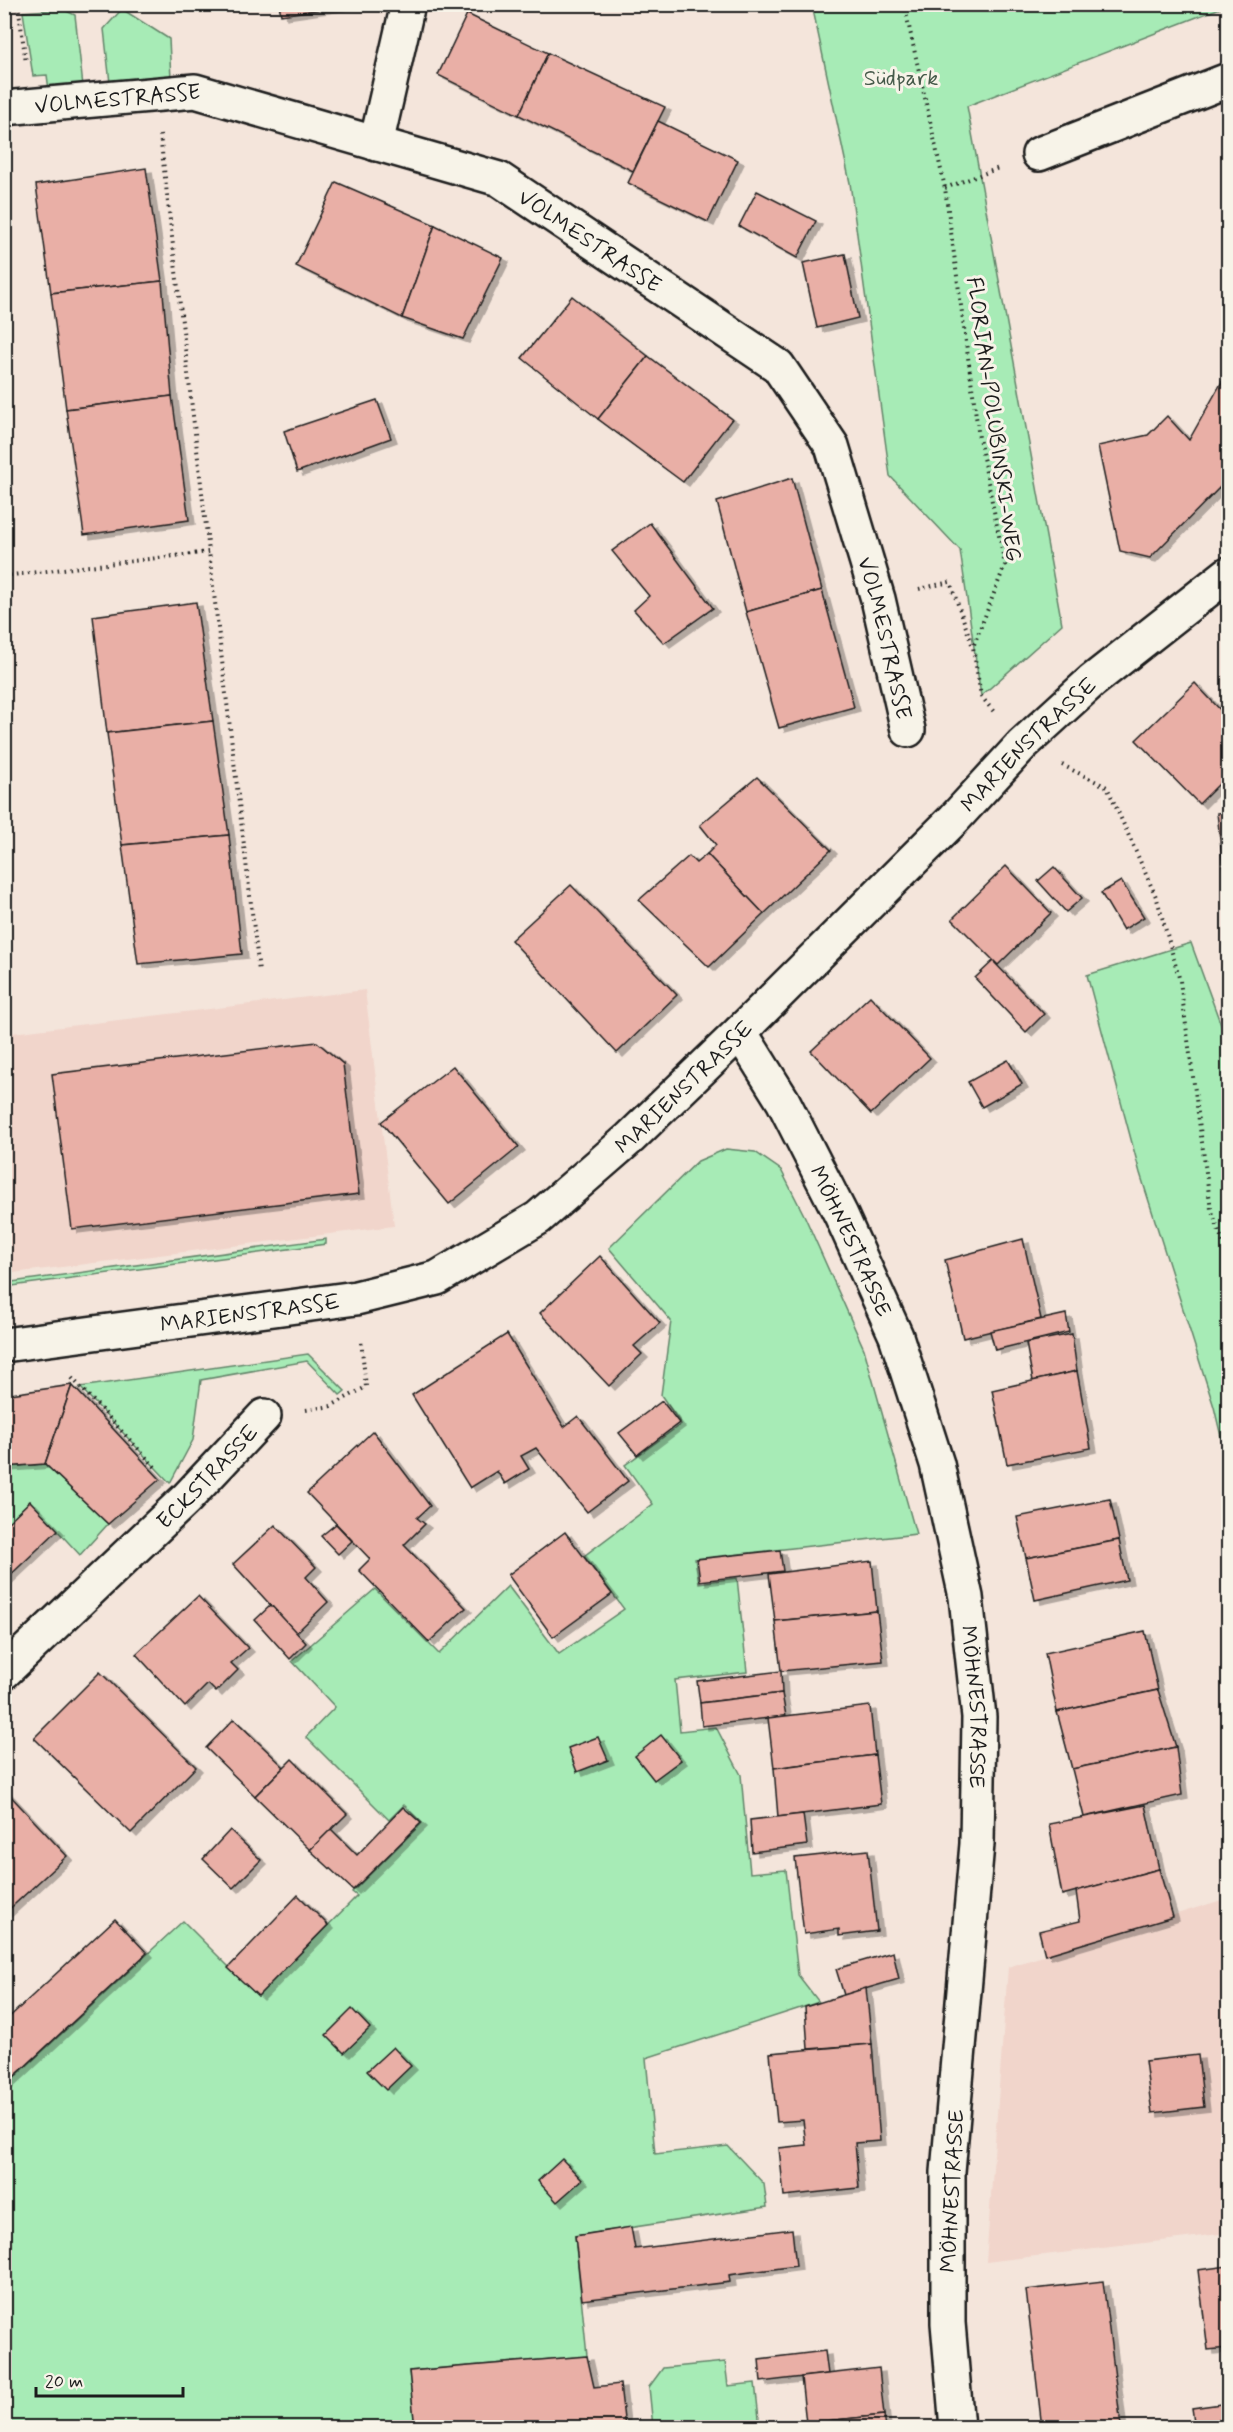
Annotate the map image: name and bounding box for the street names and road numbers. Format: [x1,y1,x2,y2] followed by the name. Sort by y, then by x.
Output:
[34,79,202,121] street label: VOLMESTRASSE
[512,184,666,300] street label: VOLMESTRASSE
[959,275,1027,563] street label: FLORIAN-POLUBINSKI-WEG
[850,554,917,722] street label: VOLMESTRASSE
[955,672,1103,819] street label: MARIENSTRASSE
[610,1015,760,1161] street label: MARIENSTRASSE
[802,1162,897,1322] street label: MÖHNESTRASSE
[159,1288,342,1340] street label: MARIENSTRASSE
[151,1419,265,1536] street label: ECKSTRASSE
[953,1624,991,1789] street label: MÖHNESTRASSE
[935,2109,971,2273] street label: MÖHNESTRASSE

